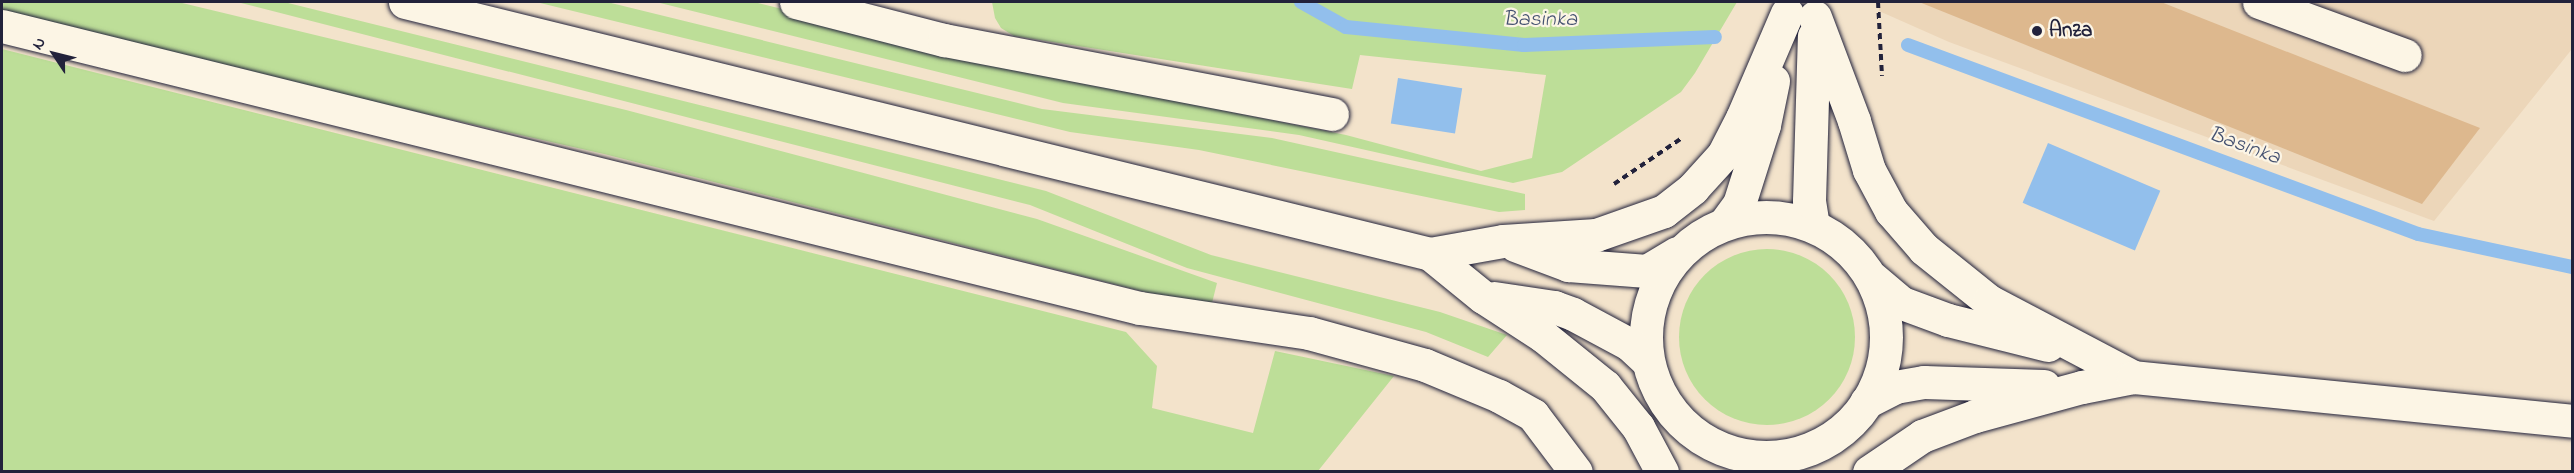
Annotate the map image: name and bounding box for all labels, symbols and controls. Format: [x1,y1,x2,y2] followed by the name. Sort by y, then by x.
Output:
[1503,8,1577,34] water label: Basinka
[2049,18,2092,44] place label: Anza
[24,24,84,84] north arrow
[2030,24,2044,38] marker: Anza
[26,32,52,55] text: N
[2205,122,2283,172] water label: Basinka

